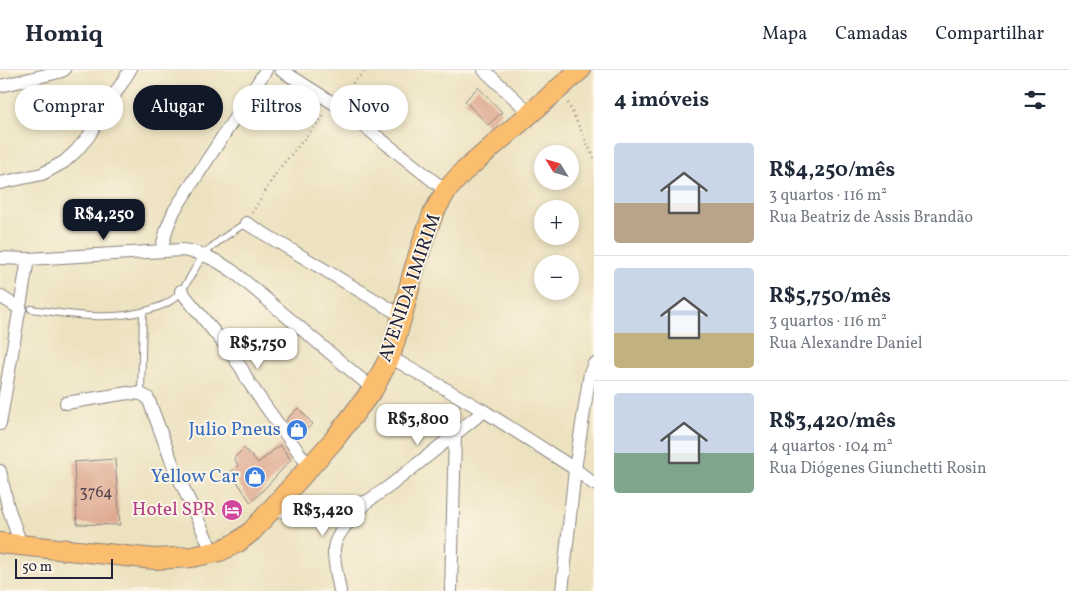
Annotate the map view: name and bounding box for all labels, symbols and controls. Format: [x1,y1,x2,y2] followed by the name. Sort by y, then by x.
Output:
[25,18,103,52] text: Homiq
[762,22,807,47] text: Mapa
[835,22,908,47] text: Camadas
[936,22,1044,47] text: Compartilhar
[15,85,123,130] chip: Comprar
[133,85,223,130] chip: Alugar
[233,85,320,130] chip: Filtros
[330,85,408,130] chip: Novo
[614,86,709,115] text: 4 imóveis
[1021,86,1049,114] icon: filters
[534,145,579,190] north arrow
[534,145,579,300] map controls
[769,156,895,185] text: R$4,250/mês
[654,163,714,223] icon: home
[769,185,887,207] text: 3 quartos · 116 m²
[58,198,150,241] pin: R$4,250
[534,200,579,245] button: +
[74,204,134,226] text: R$4,250
[769,207,973,229] text: Rua Beatriz de Assis Brandão
[372,210,448,366] street label: AVENIDA IMIRIM
[534,255,579,300] button: −
[769,282,891,311] text: R$5,750/mês
[654,288,714,348] icon: home
[769,311,887,333] text: 3 quartos · 116 m²
[212,328,304,370] pin: R$5,750
[229,333,287,355] text: R$5,750
[769,333,923,355] text: Rua Alexandre Daniel
[372,404,464,446] pin: R$3,800
[769,407,896,436] text: R$3,420/mês
[387,409,449,431] text: R$3,800
[654,413,714,473] icon: home
[188,417,281,443] place label: Julio Pneus
[285,418,309,442] shop icon: Julio Pneus
[769,436,893,458] text: 4 quartos · 104 m²
[769,458,987,480] text: Rua Diógenes Giunchetti Rosin
[151,464,239,490] place label: Yellow Car
[243,465,267,489] shop icon: Yellow Car
[79,482,113,504] house number: 3764
[277,494,369,537] pin: R$3,420
[132,497,216,523] place label: Hotel SPR
[220,498,244,522] hotel icon: Hotel SPR
[293,500,353,522] text: R$3,420
[15,556,112,579] scale bar
[22,558,52,577] text: 50 m

